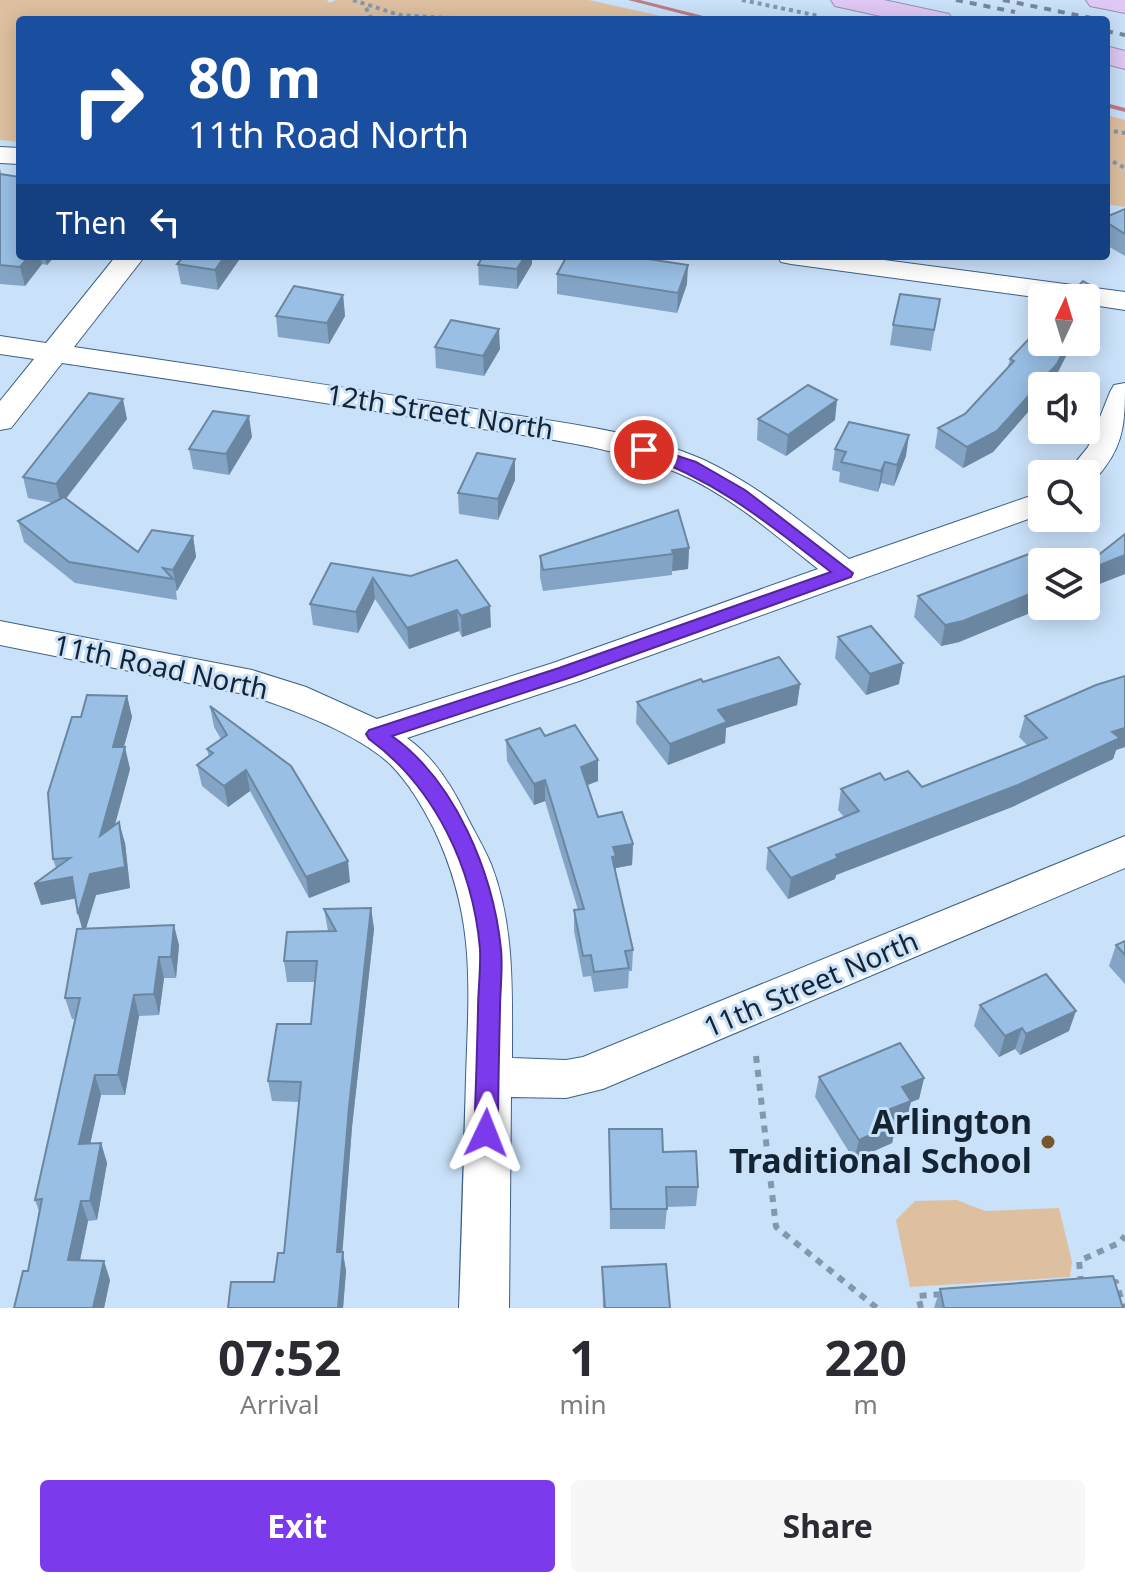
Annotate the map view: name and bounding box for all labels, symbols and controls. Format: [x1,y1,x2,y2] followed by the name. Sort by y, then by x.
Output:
[188,38,321,114] text: 80 m
[56,48,160,152] icon: right
[188,110,469,159] text: 11th Road North
[143,200,187,244] icon: left
[56,202,127,243] text: Then
[1028,284,1100,356] north arrow
[1028,284,1100,620] map controls
[1028,372,1100,444] button: sound
[324,374,556,448] street label: 12th Street North
[610,416,678,484] pin
[622,428,666,472] icon: arrive
[1028,460,1100,532] button: search
[1028,548,1100,620] button: layers
[50,625,272,707] street label: 11th Road North
[698,921,924,1045] street label: 11th Street North
[444,1091,528,1175] position arrow
[729,1098,1032,1183] place label: Arlington Traditional School
[1039,1133,1057,1151] marker: Arlington Traditional School
[218,1325,341,1390] text: 07:52
[569,1325,597,1390] text: 1
[825,1325,907,1390] text: 220
[240,1386,319,1422] text: Arrival
[559,1386,607,1422] text: min
[854,1386,878,1422] text: m
[40,1480,555,1572] button: Exit
[571,1480,1085,1572] button: Share

